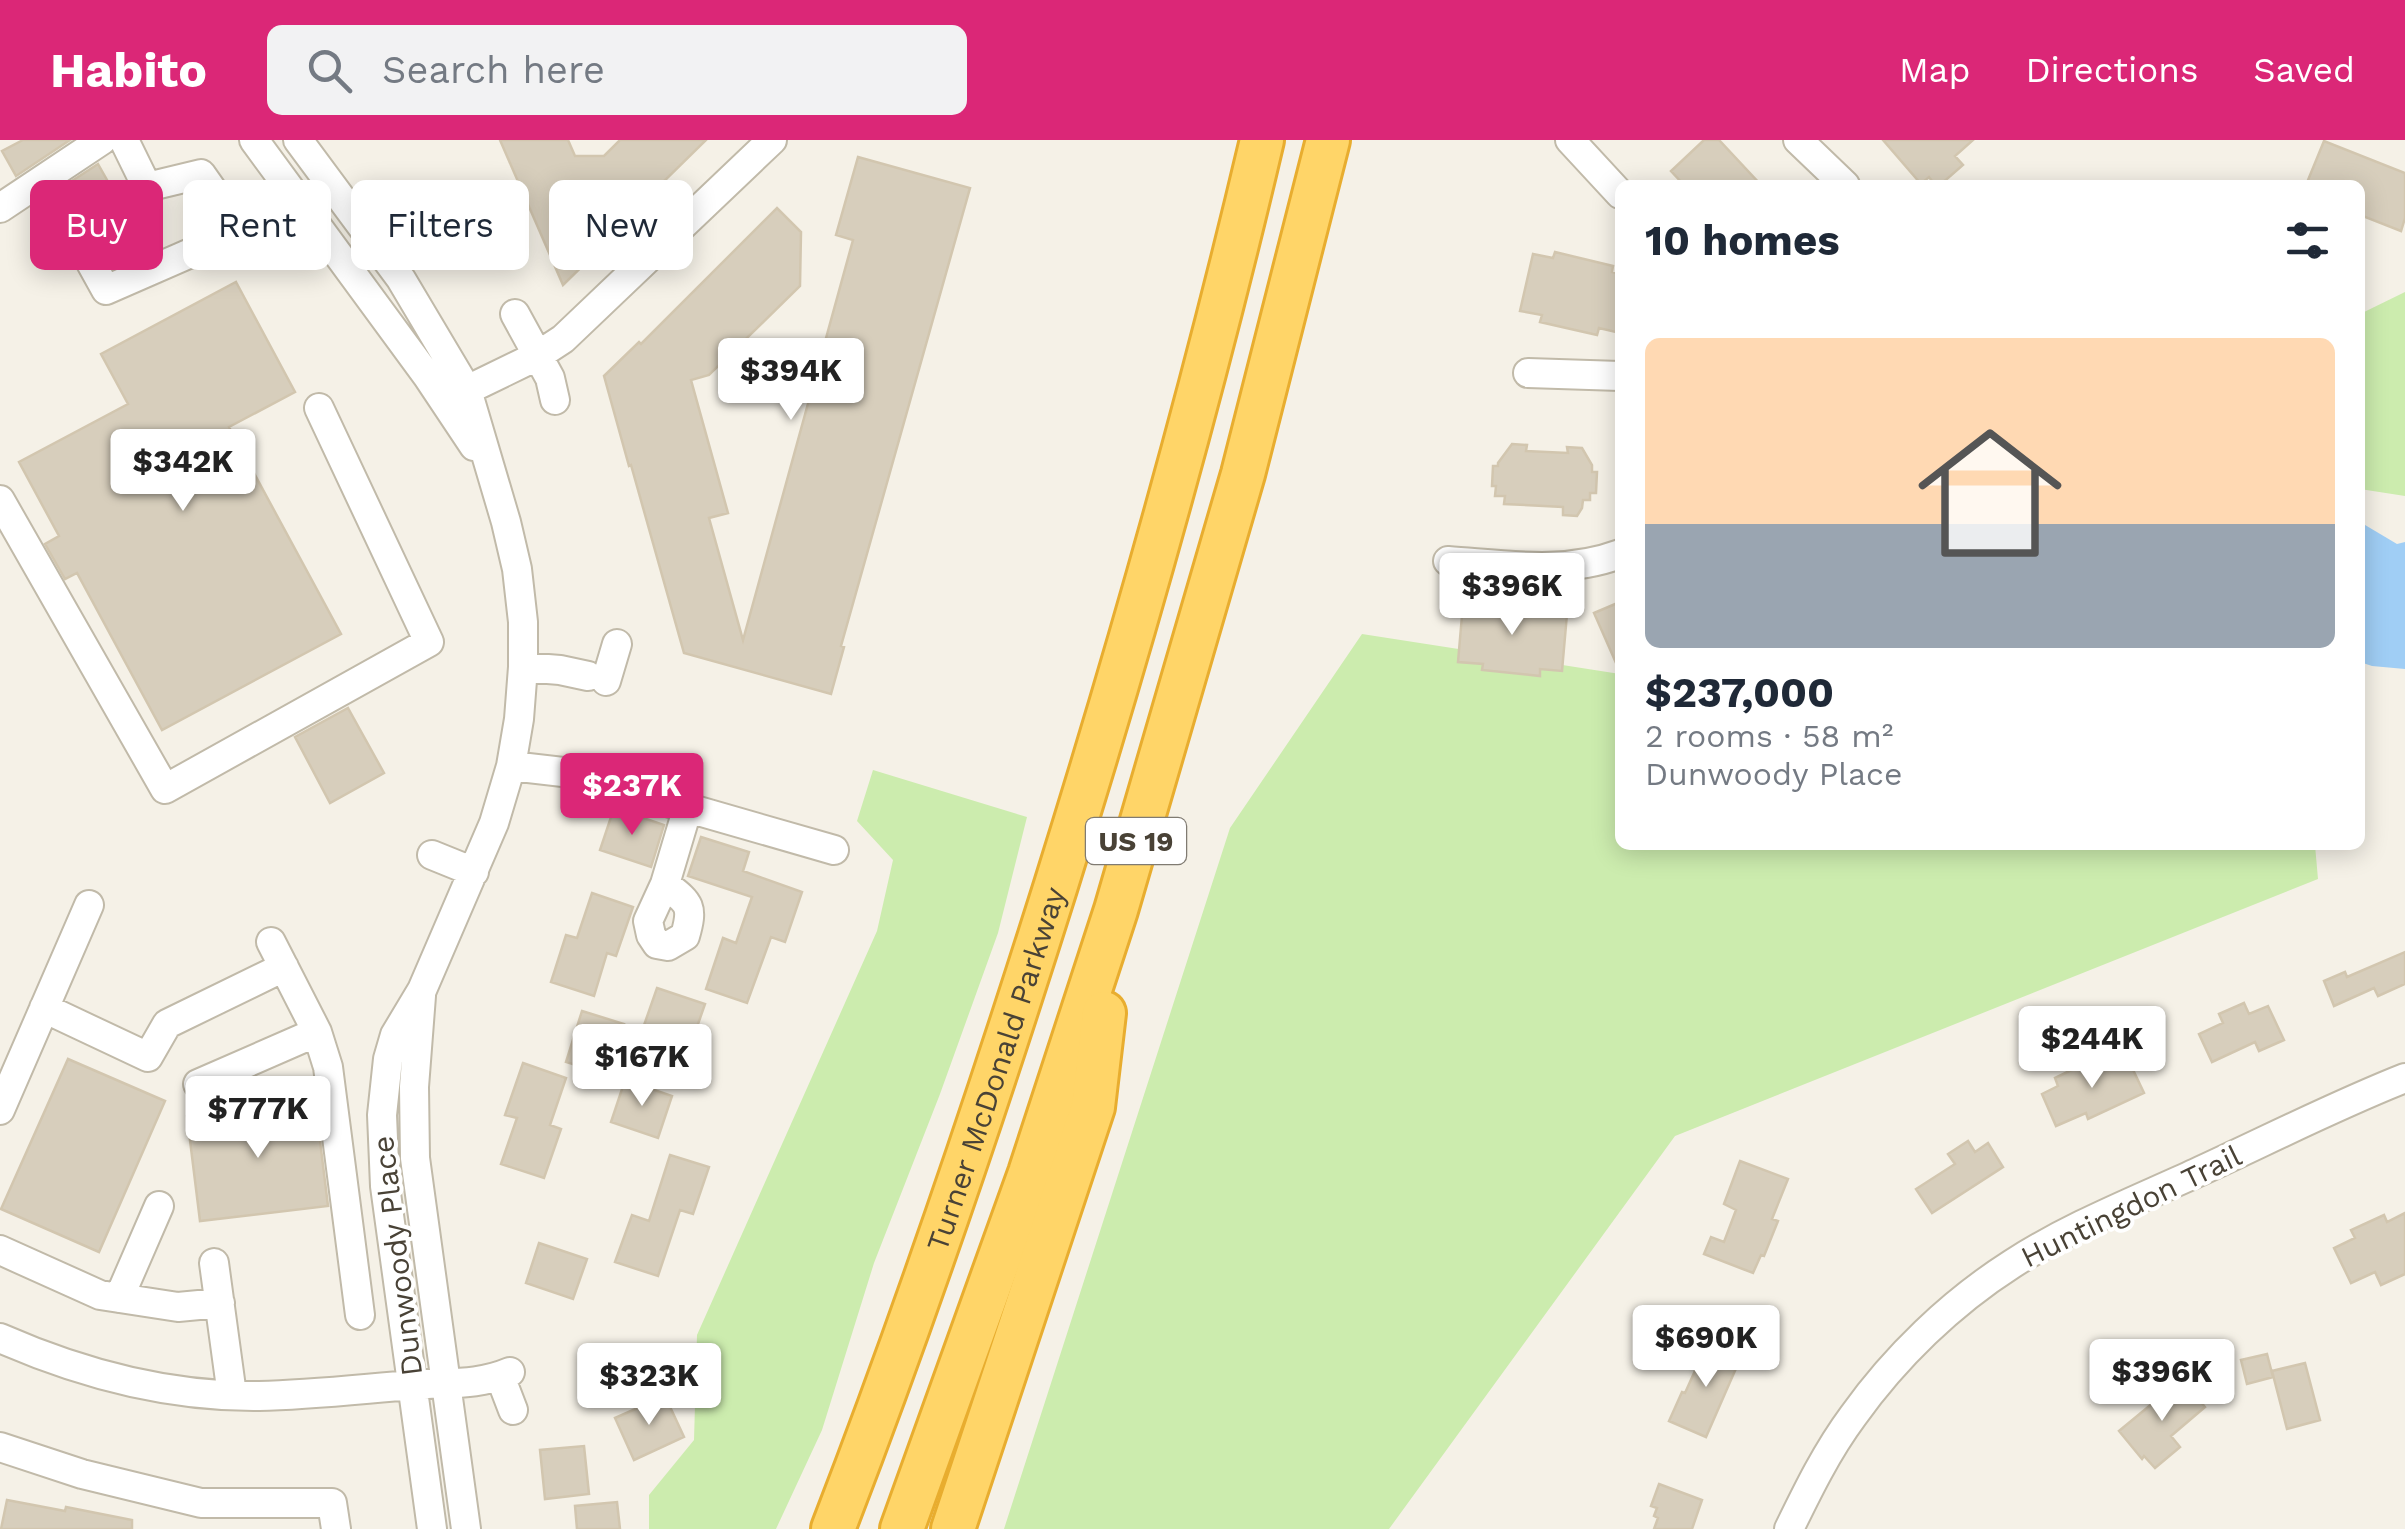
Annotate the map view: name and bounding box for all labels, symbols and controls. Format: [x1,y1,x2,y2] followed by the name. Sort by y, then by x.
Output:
[267,25,967,115] search box
[50,42,207,99] text: Habito
[302,43,357,98] icon: search
[382,48,605,92] text: Search here
[1899,49,1970,91] text: Map
[2025,49,2198,91] text: Directions
[2253,49,2355,91] text: Saved
[30,180,163,270] chip: Buy
[183,180,331,270] chip: Rent
[351,180,529,270] chip: Filters
[549,180,693,270] chip: New
[2280,213,2335,268] icon: filters
[1645,216,1840,265] text: 10 homes
[721,338,861,423] pin: $394K
[740,351,842,389] text: $394K
[1900,403,2080,583] icon: home
[113,429,253,514] pin: $342K
[132,442,234,480] text: $342K
[1442,553,1582,638] pin: $396K
[1461,566,1563,604] text: $396K
[1645,668,1834,717] text: $237,000
[1645,717,1893,755] text: 2 rooms · 58 m²
[562,753,702,838] pin: $237K
[1645,755,1903,793] text: Dunwoody Place
[582,766,682,804] text: $237K
[1086,818,1186,864] road number: US 19
[919,882,1072,1256] street label: Turner McDonald Parkway
[2022,1006,2162,1091] pin: $244K
[2041,1019,2143,1057] text: $244K
[572,1024,712,1109] pin: $167K
[595,1037,689,1075] text: $167K
[188,1076,328,1161] pin: $777K
[207,1089,309,1127] text: $777K
[365,1134,429,1378] street label: Dunwoody Place
[2015,1138,2247,1274] street label: Huntingdon Trail
[1636,1305,1776,1390] pin: $690K
[1655,1318,1757,1356] text: $690K
[2092,1339,2232,1424] pin: $396K
[579,1343,719,1428] pin: $323K
[2111,1352,2213,1390] text: $396K
[599,1356,699,1394] text: $323K

